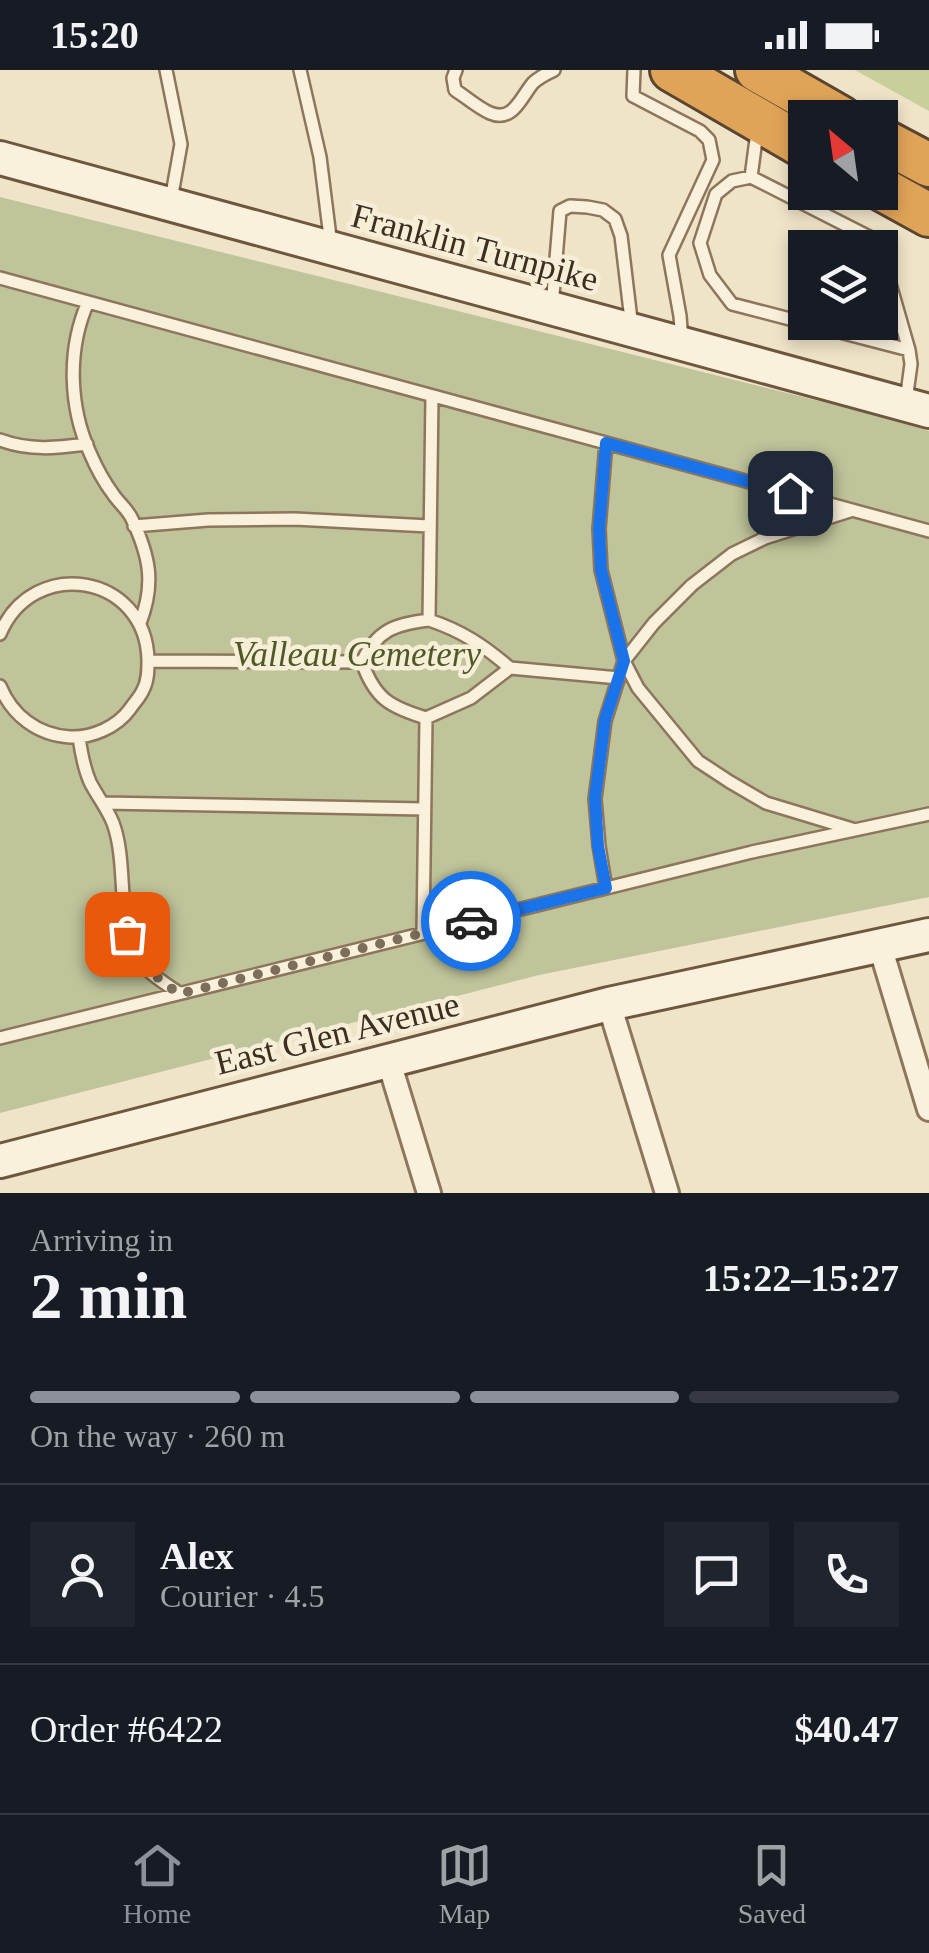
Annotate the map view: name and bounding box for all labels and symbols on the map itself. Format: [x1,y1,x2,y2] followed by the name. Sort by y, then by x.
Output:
[788,100,898,210] north arrow
[347,196,602,299] street label: Franklin Turnpike
[748,451,833,536] pin
[233,635,481,674] park label: Valleau Cemetery
[421,871,521,971] courier
[85,892,170,977] pin
[211,984,463,1083] street label: East Glen Avenue

